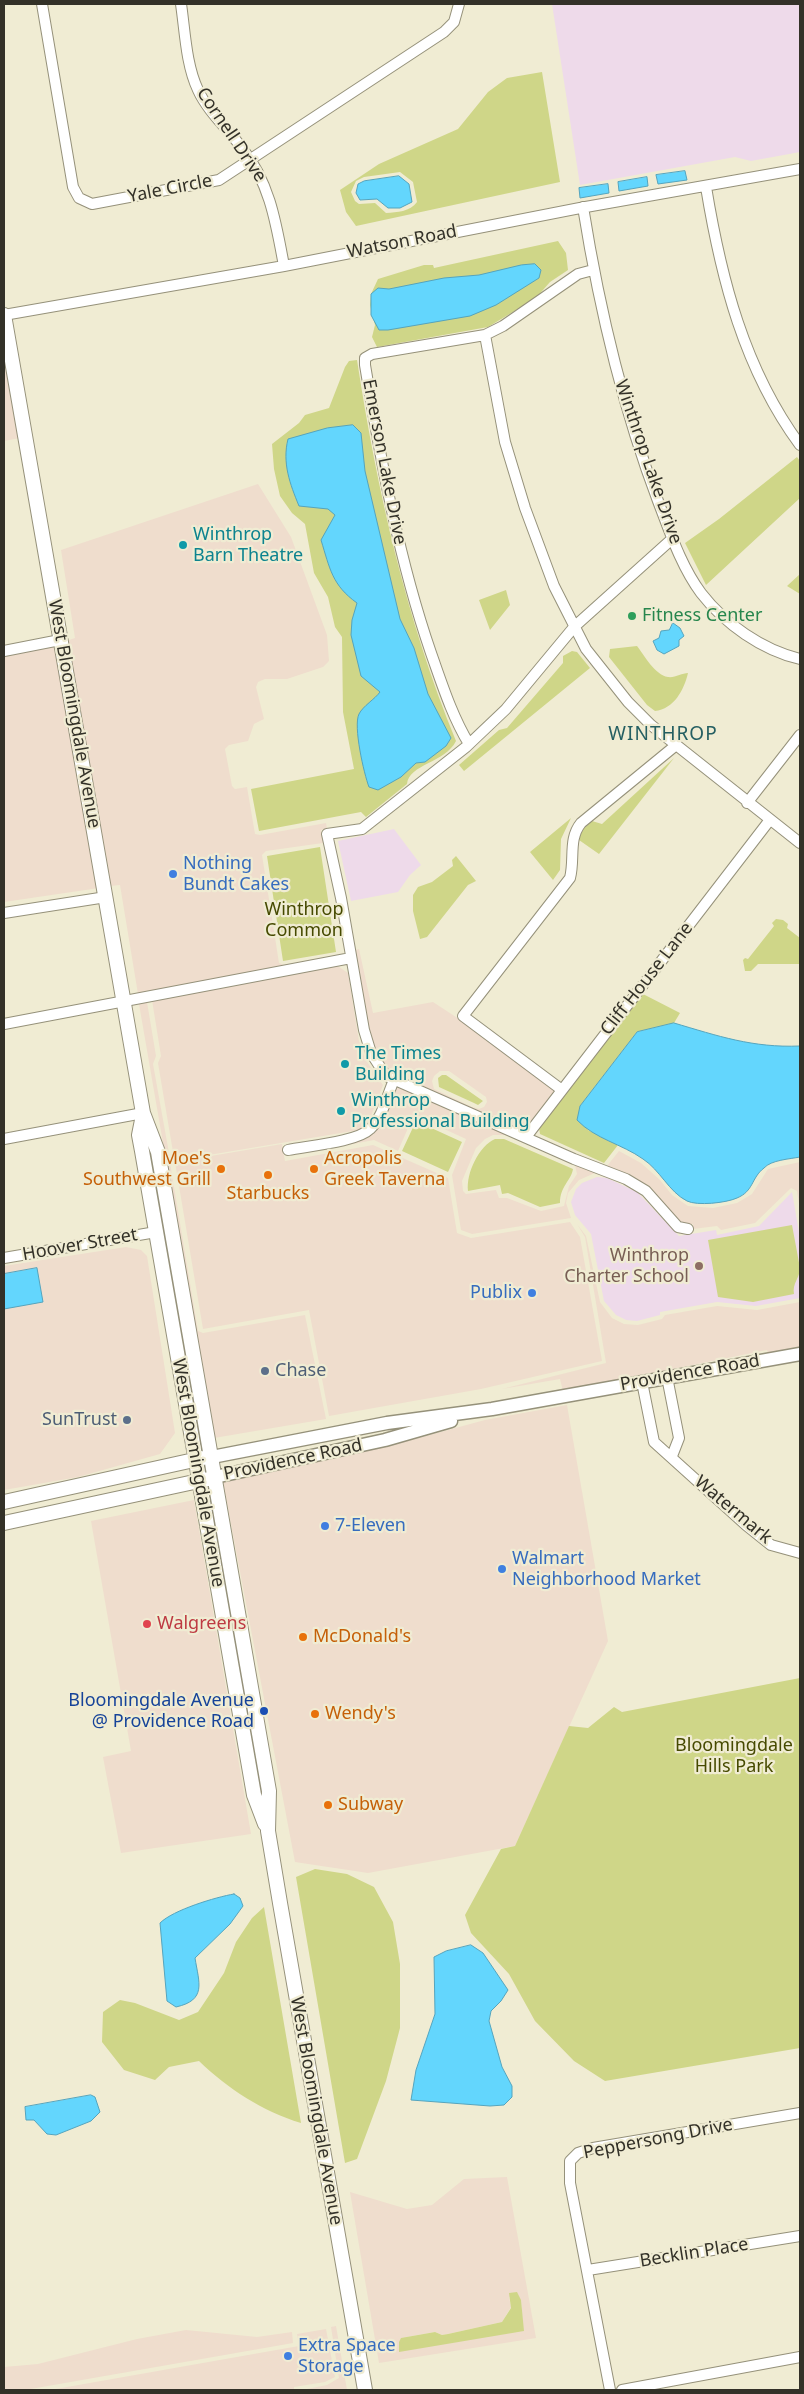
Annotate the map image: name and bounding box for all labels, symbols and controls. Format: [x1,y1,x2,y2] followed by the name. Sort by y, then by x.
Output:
[191,84,271,186] street label: Cornell Drive
[126,170,214,208] street label: Yale Circle
[345,221,459,263] street label: Watson Road
[357,377,411,547] street label: Emerson Lake Drive
[610,377,686,547] street label: Winthrop Lake Drive
[193,524,303,566] place label: Winthrop Barn Theatre
[177,539,189,551] marker: Winthrop Barn Theatre
[43,598,105,830] street label: West Bloomingdale Avenue
[642,605,762,627] place label: Fitness Center
[626,610,638,622] marker: Fitness Center
[607,724,719,746] district label: WINTHROP
[183,853,289,896] place label: Nothing Bundt Cakes
[167,868,179,880] marker: Nothing Bundt Cakes
[264,899,344,942] park label: Winthrop Common
[596,918,698,1040] street label: Cliff House Lane
[355,1043,441,1086] place label: The Times Building
[339,1058,351,1070] marker: The Times Building
[351,1090,530,1132] place label: Winthrop Professional Building
[335,1105,347,1117] marker: Winthrop Professional Building
[83,1148,211,1190] place label: Moe's Southwest Grill
[324,1148,445,1190] place label: Acropolis Greek Taverna
[215,1163,227,1175] marker: Moe's Southwest Grill
[308,1163,320,1175] marker: Acropolis Greek Taverna
[262,1169,274,1181] marker: Starbucks
[227,1183,309,1205] place label: Starbucks
[21,1224,139,1266] street label: Hoover Street
[564,1245,689,1288] place label: Winthrop Charter School
[693,1260,705,1272] marker: Winthrop Charter School
[470,1282,522,1304] place label: Publix
[526,1287,538,1299] marker: Publix
[619,1350,761,1396] street label: Providence Road
[167,1357,229,1589] street label: West Bloomingdale Avenue
[275,1360,326,1382] place label: Chase
[259,1365,271,1377] marker: Chase
[42,1409,117,1431] place label: SunTrust
[121,1414,133,1426] marker: SunTrust
[222,1435,364,1485] street label: Providence Road
[690,1471,776,1549] street label: Watermark
[335,1515,406,1537] place label: 7-Eleven
[319,1520,331,1532] marker: 7-Eleven
[512,1548,701,1590] place label: Walmart Neighborhood Market
[496,1563,508,1575] marker: Walmart Neighborhood Market
[157,1613,246,1635] place label: Walgreens
[141,1618,153,1630] marker: Walgreens
[313,1626,411,1648] place label: McDonald's
[297,1631,309,1643] marker: McDonald's
[68,1690,254,1732] place label: Bloomingdale Avenue @ Providence Road
[325,1703,396,1725] place label: Wendy's
[258,1705,270,1717] marker: Bloomingdale Avenue @ Providence Road
[309,1708,321,1720] marker: Wendy's
[675,1735,793,1778] park label: Bloomingdale Hills Park
[338,1794,403,1816] place label: Subway
[322,1799,334,1811] marker: Subway
[285,1995,347,2227] street label: West Bloomingdale Avenue
[581,2114,735,2164] street label: Peppersong Drive
[638,2234,750,2272] street label: Becklin Place
[298,2335,396,2378] place label: Extra Space Storage
[282,2350,294,2362] marker: Extra Space Storage

